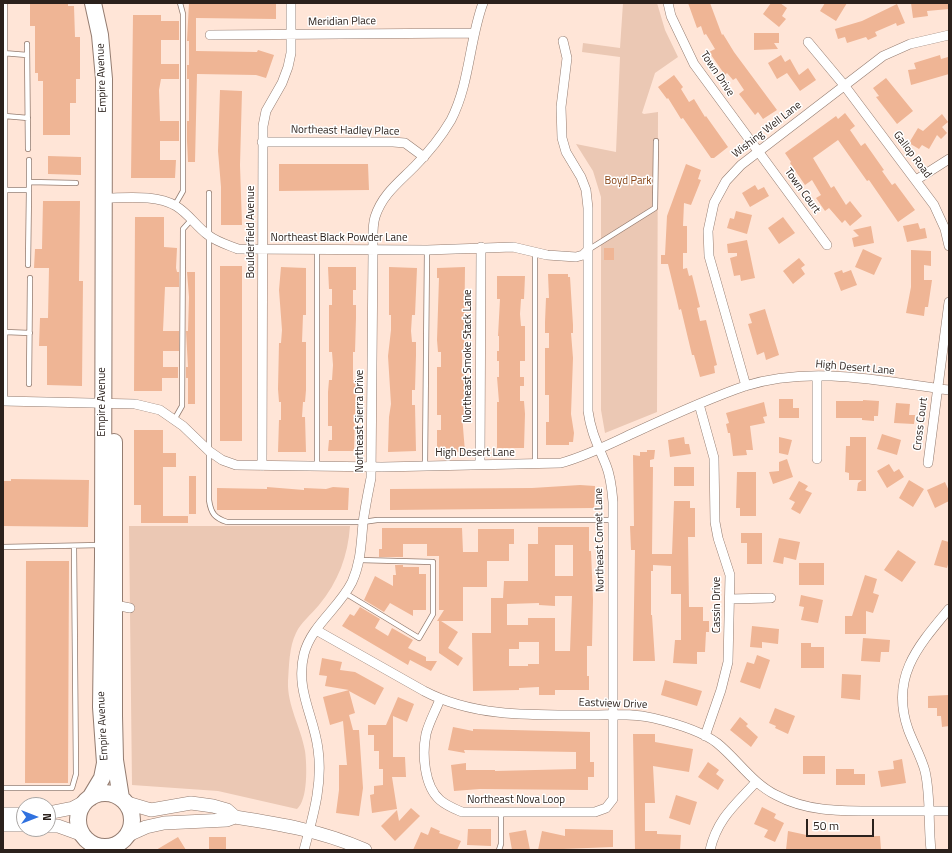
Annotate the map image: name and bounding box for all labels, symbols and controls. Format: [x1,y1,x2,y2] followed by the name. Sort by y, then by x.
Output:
[308,15,376,29] street label: Meridian Place
[94,43,110,113] street label: Empire Avenue
[697,49,737,99] street label: Town Drive
[730,99,804,161] street label: Wishing Well Lane
[291,123,399,139] street label: Northeast Hadley Place
[890,129,934,181] street label: Gallop Road
[781,166,823,216] street label: Town Court
[605,174,651,188] park label: Boyd Park
[244,186,258,278] street label: Boulderfield Avenue
[271,231,407,245] street label: Northeast Black Powder Lane
[461,289,475,423] street label: Northeast Smoke Stack Lane
[815,358,895,378] street label: High Desert Lane
[95,367,109,437] street label: Empire Avenue
[353,370,367,472] street label: Northeast Sierra Drive
[911,397,931,451] street label: Cross Court
[435,446,515,460] street label: High Desert Lane
[592,488,608,592] street label: Northeast Comet Lane
[710,577,724,633] street label: Cassin Drive
[95,691,111,761] street label: Empire Avenue
[578,696,648,712] street label: Eastview Drive
[467,793,565,807] street label: Northeast Nova Loop
[16,797,56,837] north arrow
[808,811,876,837] scale bar
[39,813,55,821] text: N
[813,816,839,835] text: 50 m

